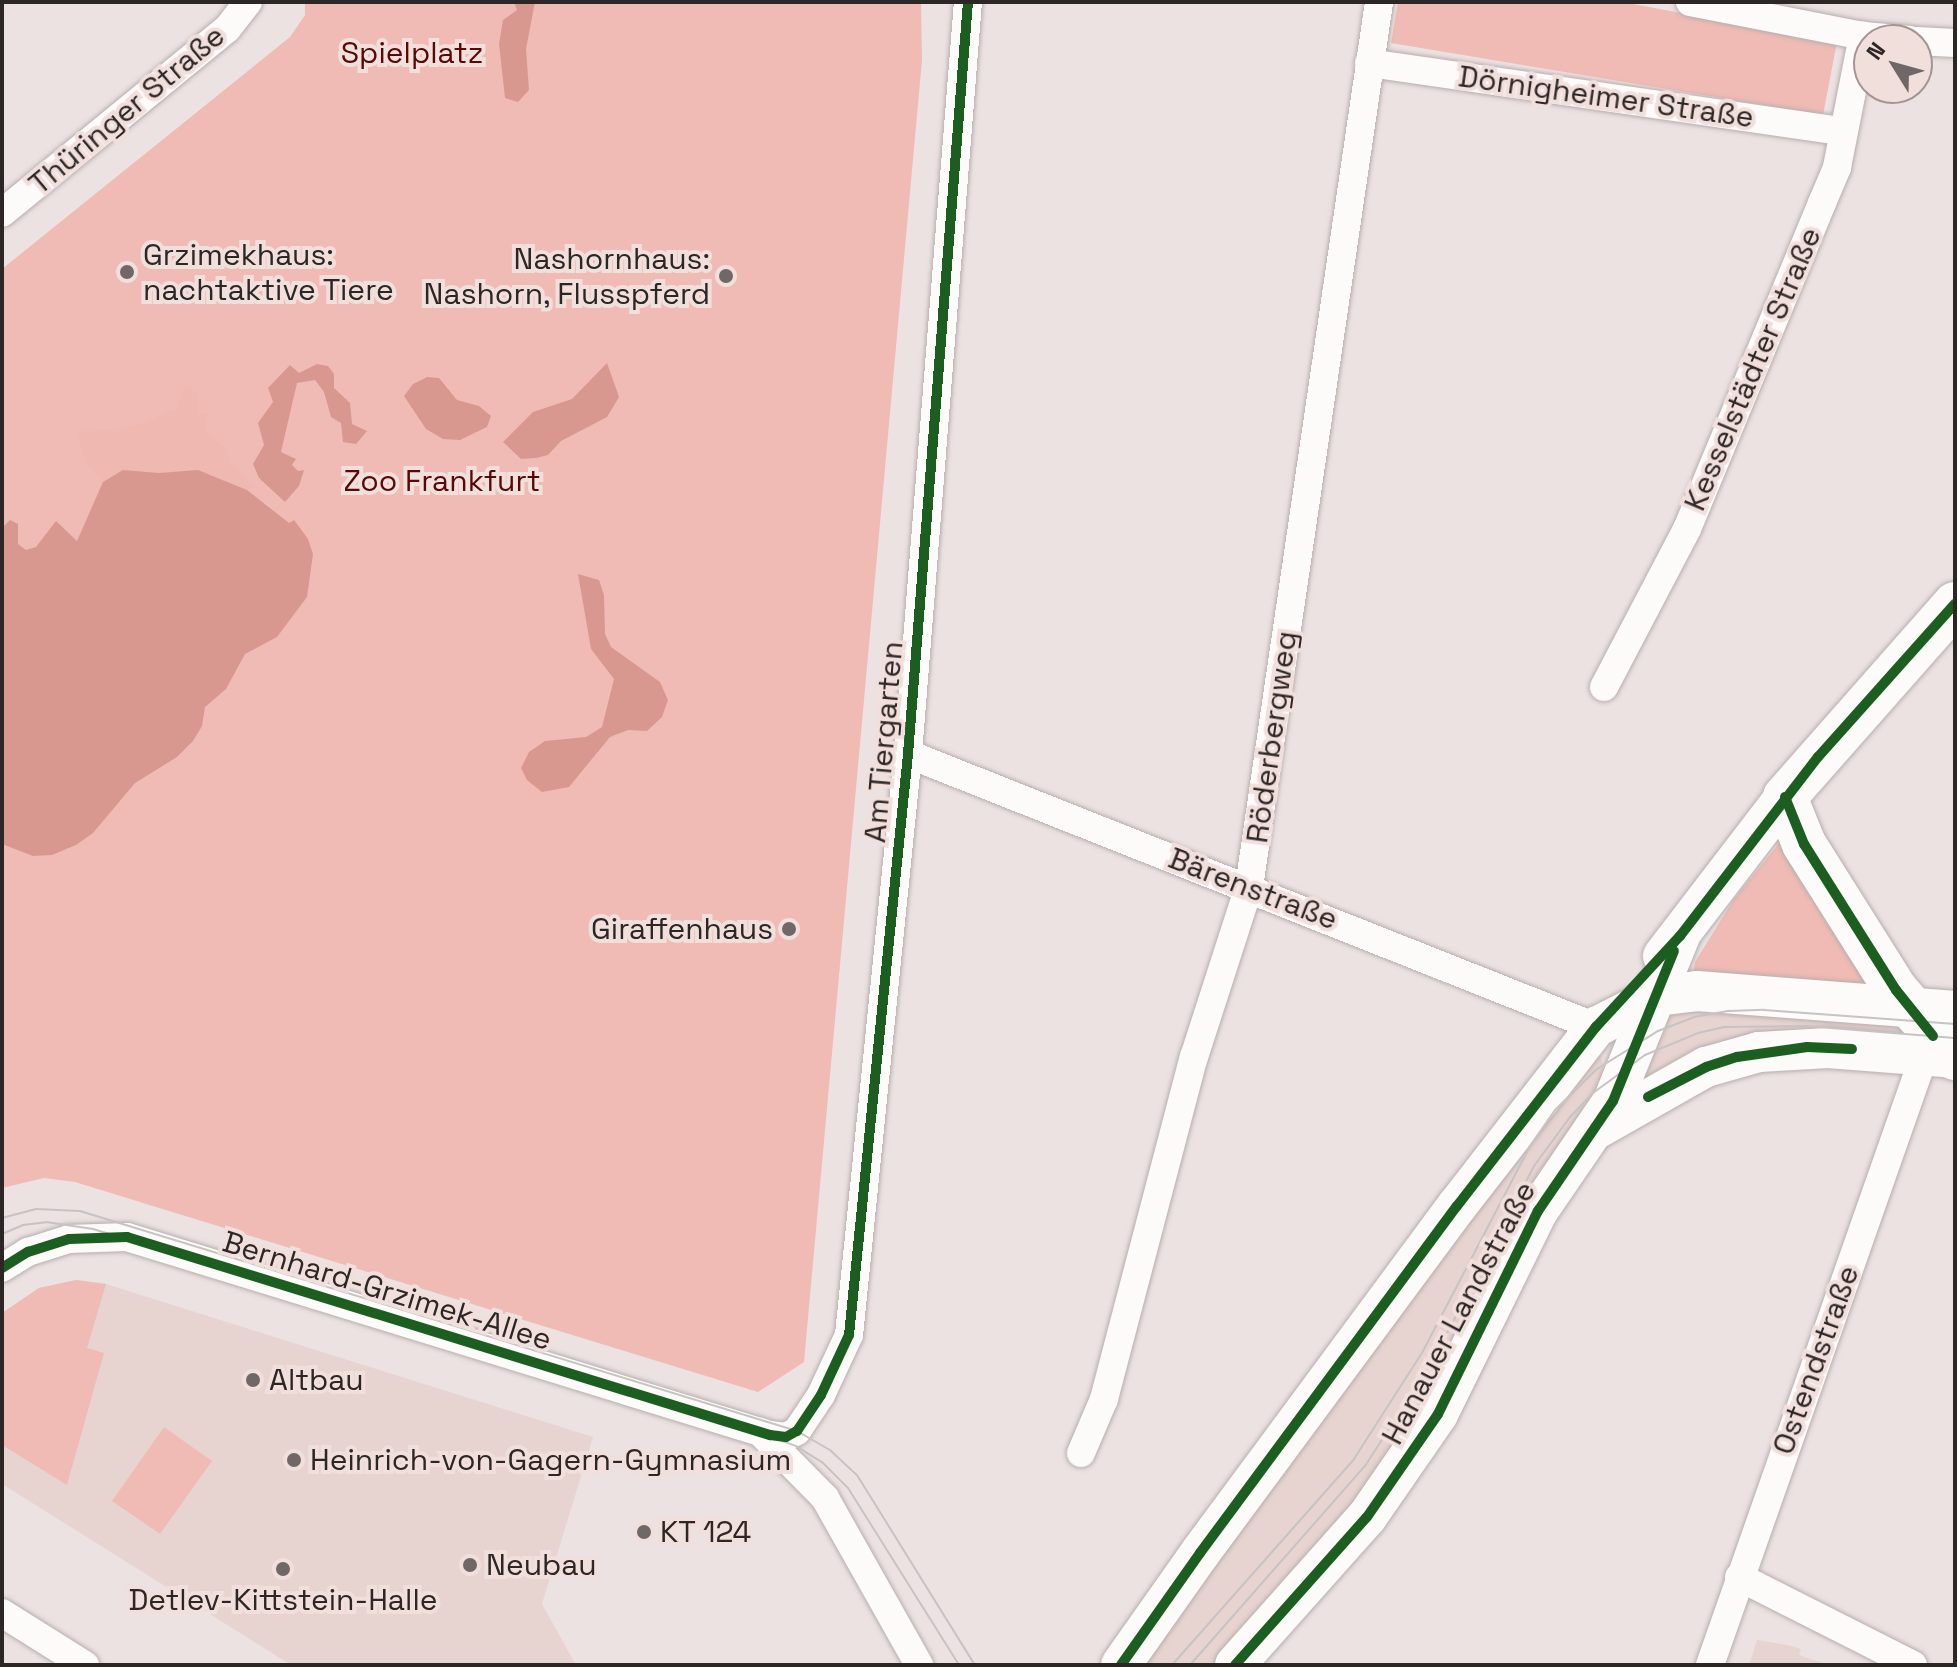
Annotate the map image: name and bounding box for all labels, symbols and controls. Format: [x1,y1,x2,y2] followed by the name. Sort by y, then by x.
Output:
[22,18,232,202] street label: Thüringer Straße
[1853,24,1933,104] north arrow
[341,35,483,71] park label: Spielplatz
[1860,36,1891,65] text: N
[1456,58,1756,136] street label: Dörnigheimer Straße
[1677,222,1829,516] street label: Kesselstädter Straße
[143,237,394,308] place label: Grzimekhaus: nachtaktive Tiere
[423,241,710,312] place label: Nashornhaus: Nashorn, Flusspferd
[118,263,136,281] marker: Grzimekhaus: nachtaktive Tiere
[717,267,735,285] marker: Nashornhaus: Nashorn, Flusspferd
[343,463,541,499] park label: Zoo Frankfurt
[1239,629,1305,845] street label: Röderbergweg
[857,639,911,845] street label: Am Tiergarten
[1163,840,1343,938] street label: Bärenstraße
[591,911,773,947] place label: Giraffenhaus
[780,920,798,938] marker: Giraffenhaus
[1374,1175,1544,1451] street label: Hanauer Landstraße
[218,1224,556,1358] street label: Bernhard-Grzimek-Allee
[1765,1261,1867,1459] street label: Ostendstraße
[269,1362,364,1398] place label: Altbau
[244,1371,262,1389] marker: Altbau
[310,1442,791,1478] place label: Heinrich-von-Gagern-Gymnasium
[285,1451,303,1469] marker: Heinrich-von-Gagern-Gymnasium
[660,1514,752,1550] place label: KT 124
[635,1523,653,1541] marker: KT 124
[486,1547,597,1583] place label: Neubau
[461,1556,479,1574] marker: Neubau
[274,1560,292,1578] marker: Detlev-Kittstein-Halle
[128,1582,438,1618] place label: Detlev-Kittstein-Halle

